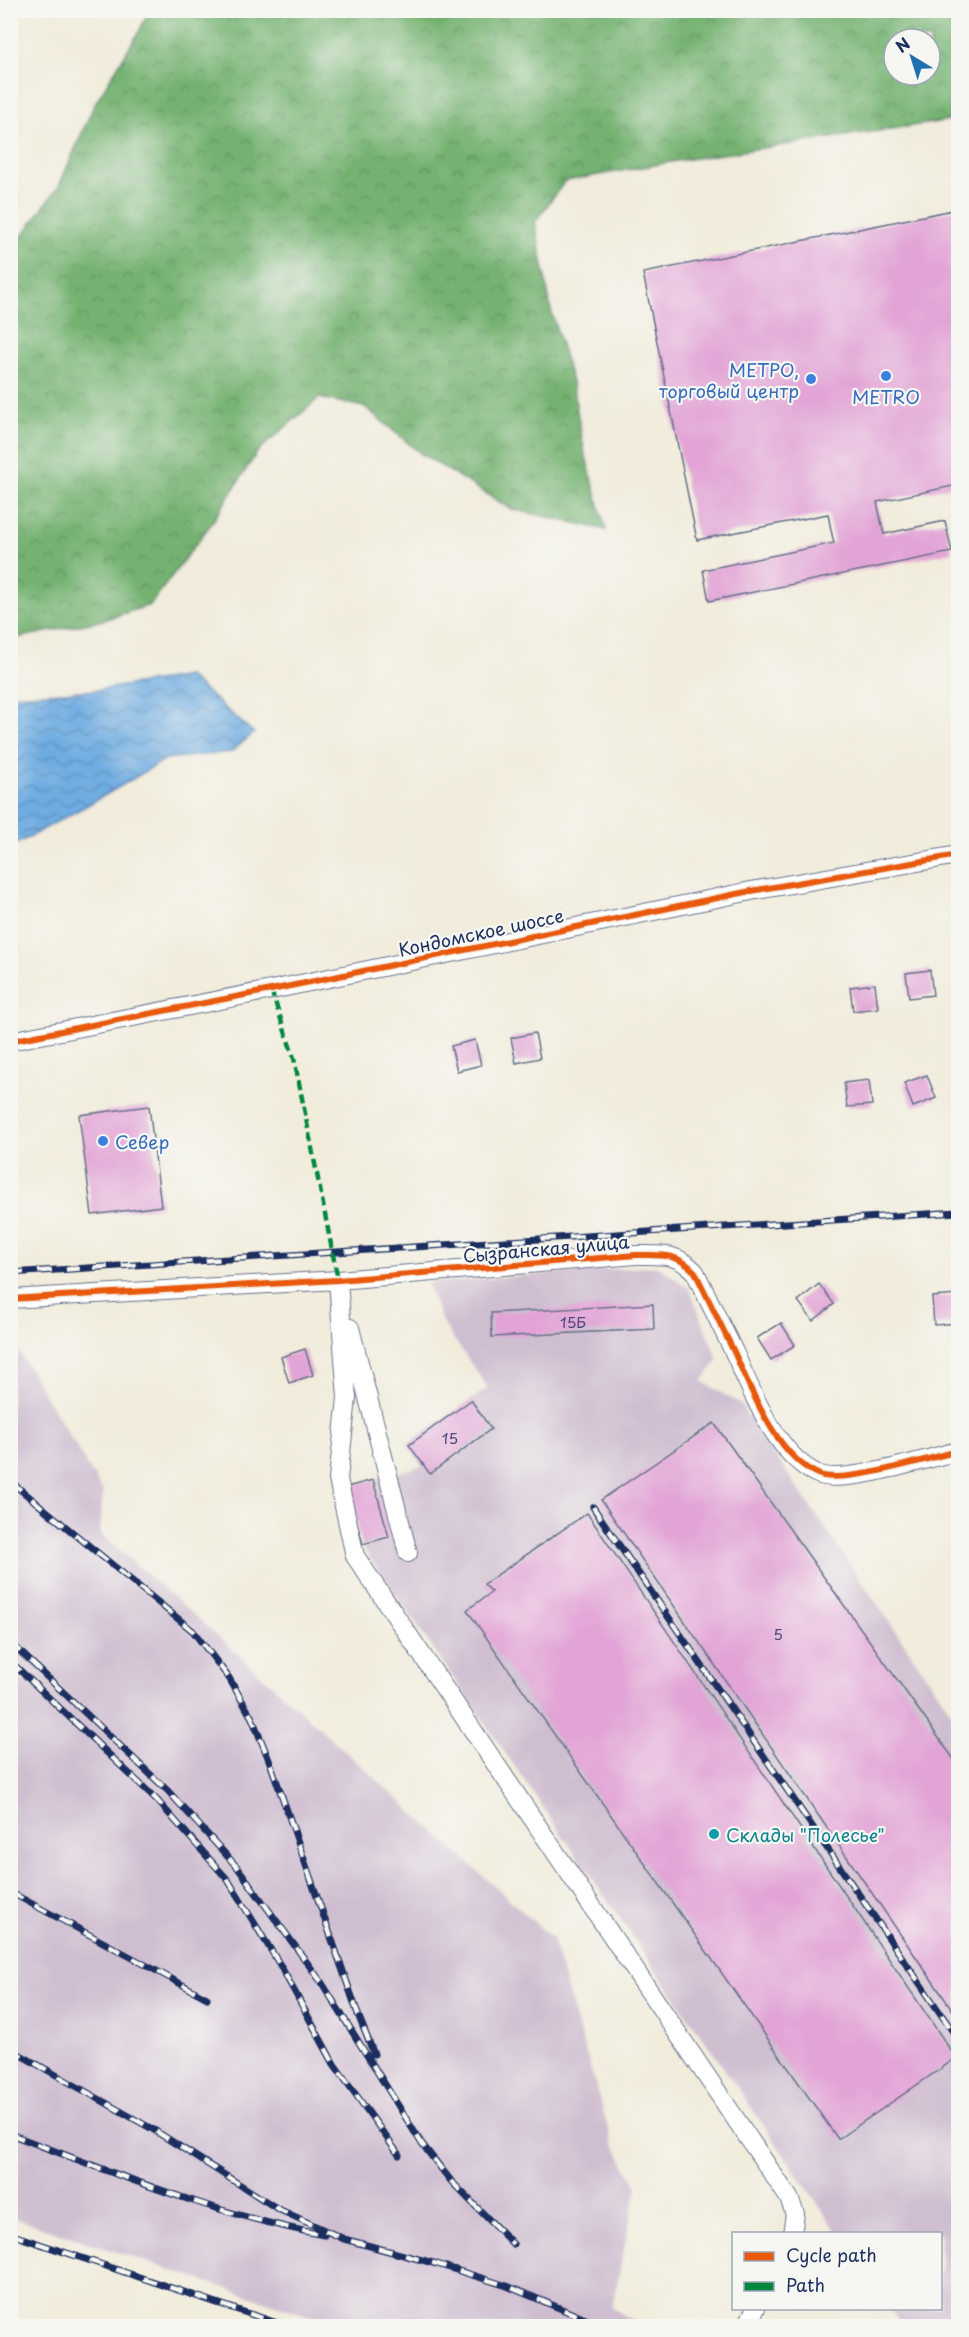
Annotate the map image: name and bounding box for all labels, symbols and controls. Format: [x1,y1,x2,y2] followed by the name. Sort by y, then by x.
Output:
[882,27,942,87] north arrow
[890,31,915,58] text: N
[659,356,799,404] place label: МЕТРО, торговый центр
[879,369,893,383] marker: METRO
[804,372,818,386] marker: МЕТРО, торговый центр
[852,383,920,410] place label: METRO
[396,901,566,963] street label: Кондомское шоссе
[115,1128,169,1155] place label: Север
[96,1134,110,1148] marker: Север
[462,1227,631,1269] street label: Сызранская улица
[560,1310,586,1333] house number: 15Б
[442,1426,458,1449] house number: 15
[773,1622,783,1645] house number: 5
[726,1821,885,1848] place label: Склады "Полесье"
[707,1827,721,1841] marker: Склады "Полесье"
[732,2232,942,2310] legend
[786,2241,877,2268] text: Cycle path
[786,2271,825,2298] text: Path

